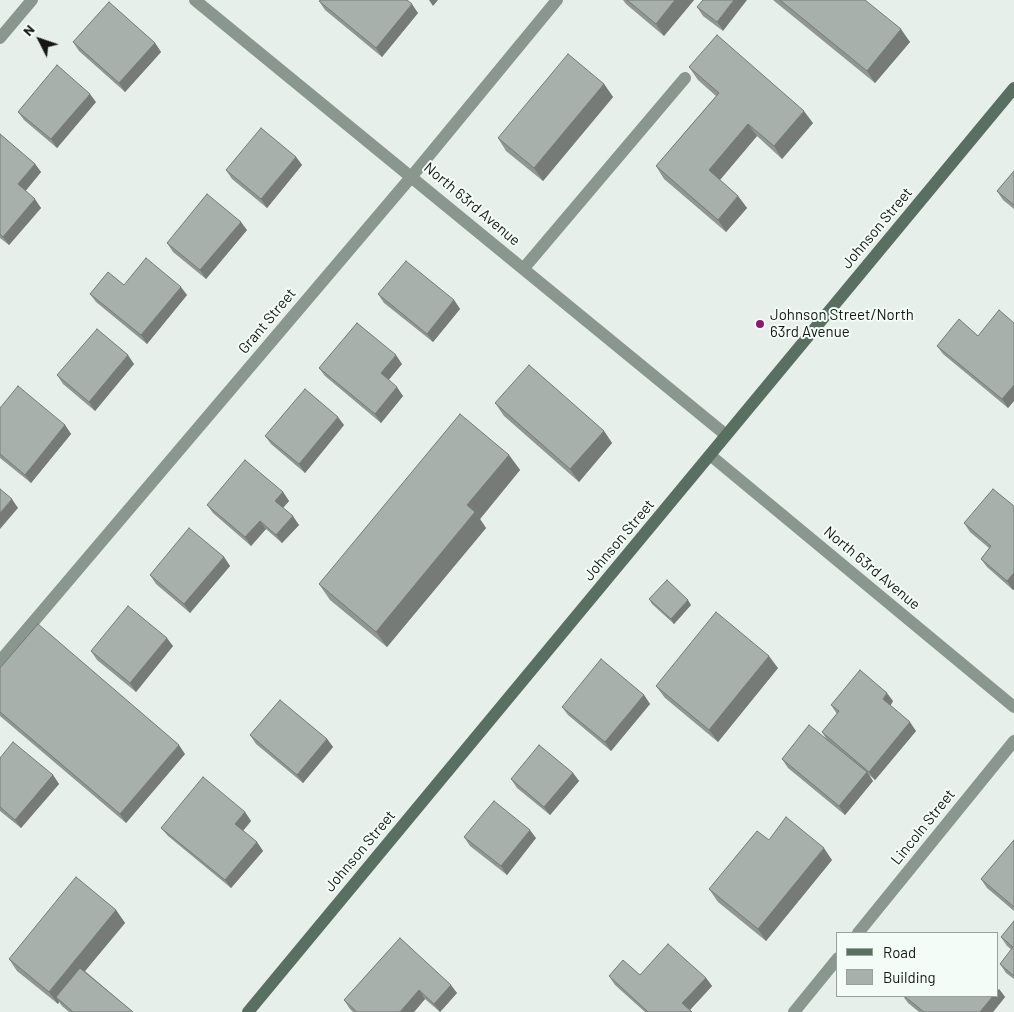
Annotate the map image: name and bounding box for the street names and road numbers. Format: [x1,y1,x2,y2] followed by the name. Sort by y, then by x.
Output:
[420,158,524,250] street label: North 63rd Avenue
[838,184,916,272] street label: Johnson Street
[234,285,300,357] street label: Grant Street
[580,496,658,584] street label: Johnson Street
[820,522,924,614] street label: North 63rd Avenue
[887,786,959,868] street label: Lincoln Street
[321,807,399,895] street label: Johnson Street

